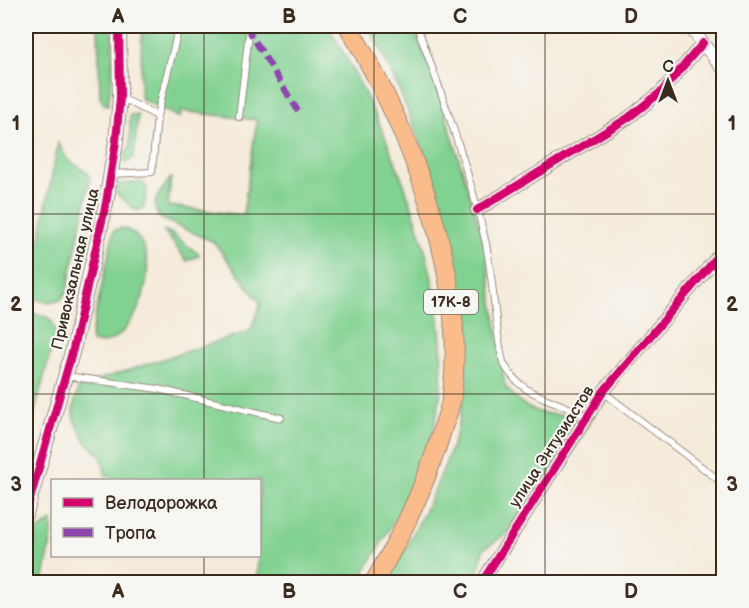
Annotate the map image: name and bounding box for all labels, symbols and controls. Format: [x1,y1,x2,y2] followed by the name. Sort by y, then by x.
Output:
[111,5,125,29] text: A
[282,5,296,29] text: B
[453,5,467,29] text: C
[624,5,638,29] text: D
[638,51,698,111] north arrow
[662,58,674,77] text: С
[12,112,20,136] text: 1
[728,112,736,136] text: 1
[48,186,104,352] street label: Привокзальная улица
[424,290,478,314] road number: 17К-8
[10,293,22,317] text: 2
[726,293,738,317] text: 2
[506,382,599,511] street label: улица Энтузиастов
[10,473,22,497] text: 3
[726,473,738,497] text: 3
[51,479,261,557] legend
[105,493,218,514] text: Велодорожка
[105,523,156,544] text: Тропа
[111,580,125,604] text: A
[282,580,296,604] text: B
[453,580,467,604] text: C
[624,580,638,604] text: D

